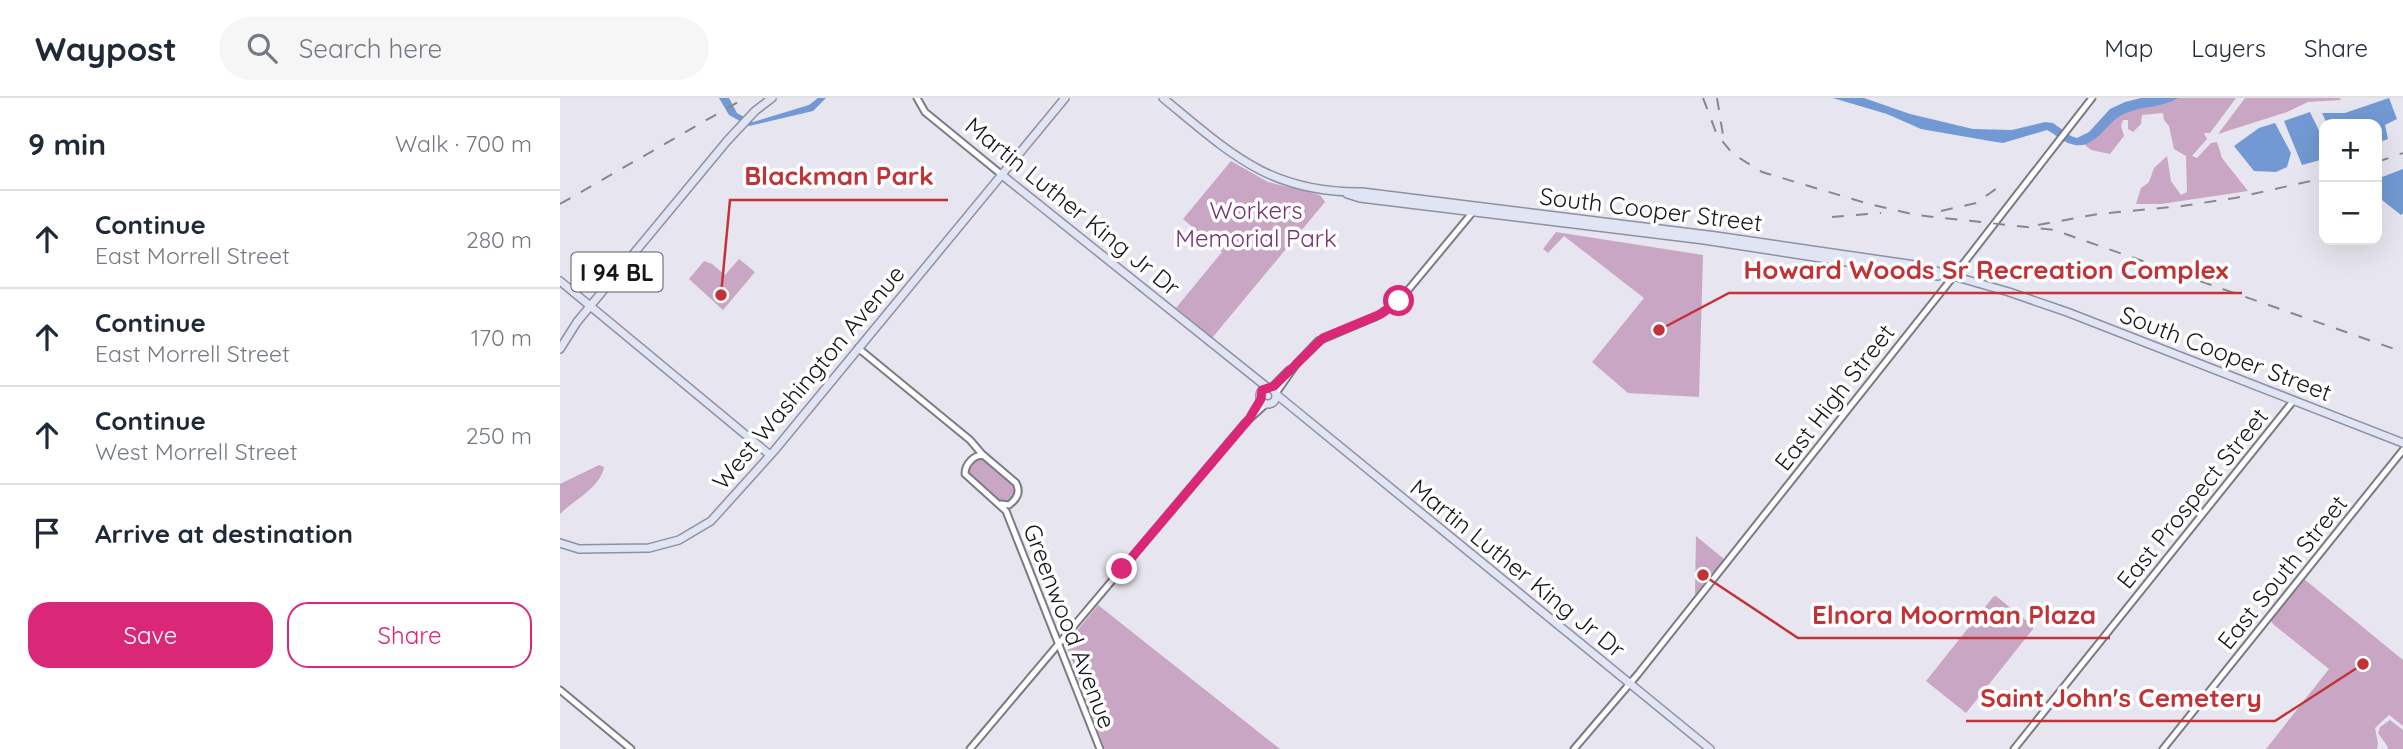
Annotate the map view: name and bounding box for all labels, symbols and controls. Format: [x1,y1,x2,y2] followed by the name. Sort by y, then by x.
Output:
[219,17,709,80] search box
[35,28,177,69] text: Waypost
[243,29,281,67] icon: search
[299,32,442,65] text: Search here
[2104,33,2153,63] text: Map
[2191,33,2266,63] text: Layers
[2304,33,2368,63] text: Share
[960,110,1186,302] street label: Martin Luther King Jr Dr
[2319,119,2382,245] map controls
[2319,119,2382,182] button: +
[28,125,106,163] text: 9 min
[395,129,532,158] text: Walk · 700 m
[730,153,948,200] callout: Blackman Park
[744,159,934,192] text: Blackman Park
[1538,180,1764,238] street label: South Cooper Street
[2319,182,2382,245] button: −
[1175,195,1337,253] park label: Workers Memorial Park
[95,208,206,241] text: Continue
[28,220,66,258] icon: ahead
[466,225,532,254] text: 280 m
[95,241,290,270] text: East Morrell Street
[1729,246,2242,293] callout: Howard Woods Sr Recreation Complex
[571,252,662,292] road number: I 94 BL
[1744,253,2229,286] text: Howard Woods Sr Recreation Complex
[705,259,911,495] street label: West Washington Avenue
[1383,285,1414,316] route start
[2116,299,2336,407] street label: South Cooper Street
[95,306,206,339] text: Continue
[28,318,66,356] icon: ahead
[1768,318,1900,476] street label: East High Street
[471,323,532,352] text: 170 m
[95,339,290,368] text: East Morrell Street
[2110,402,2274,594] street label: East Prospect Street
[95,404,206,437] text: Continue
[28,416,66,454] icon: ahead
[466,421,532,450] text: 250 m
[95,437,298,466] text: West Morrell Street
[1405,472,1631,664] street label: Martin Luther King Jr Dr
[2211,489,2353,655] street label: East South Street
[28,514,66,552] icon: arrive
[95,517,353,550] text: Arrive at destination
[1017,520,1123,732] street label: Greenwood Avenue
[1106,553,1137,584] route end
[1798,591,2110,638] callout: Elnora Moorman Plaza
[1812,598,2096,631] text: Elnora Moorman Plaza
[28,602,273,668] button: Save
[287,602,532,668] button: Share
[1966,674,2275,721] callout: Saint John's Cemetery
[1980,681,2262,714] text: Saint John's Cemetery

